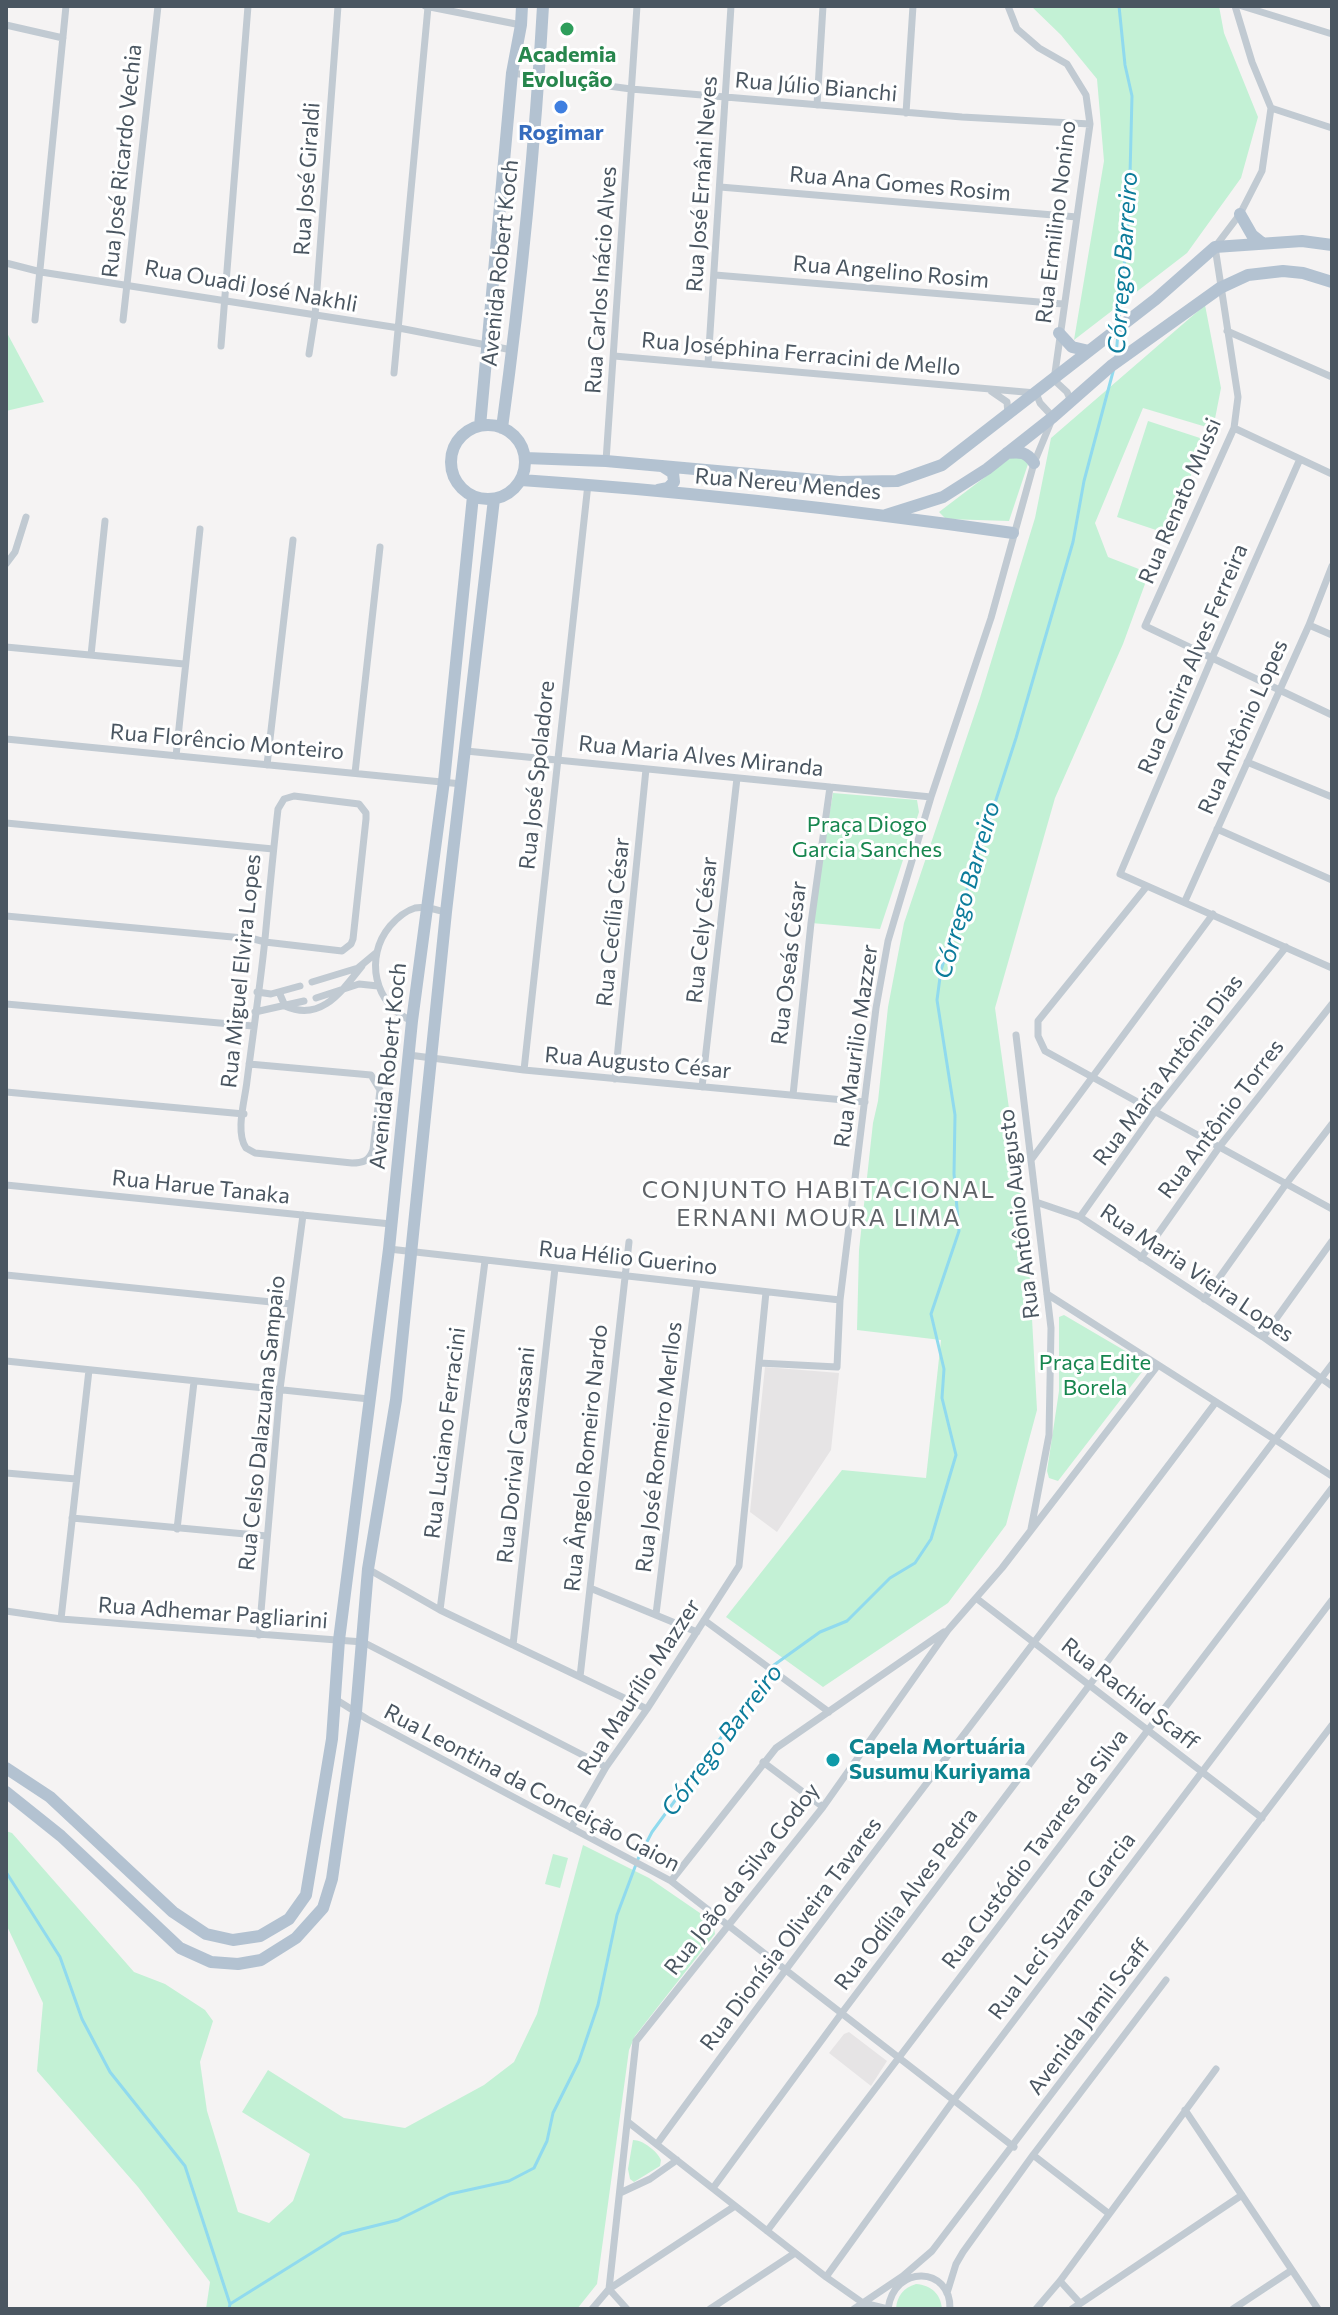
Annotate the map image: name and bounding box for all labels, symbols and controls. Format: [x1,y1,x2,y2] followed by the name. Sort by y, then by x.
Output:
[558,20,576,38] marker: Academia Evolução
[518,42,616,94] place label: Academia Evolução
[97,43,147,279] street label: Rua José Ricardo Vechia
[734,67,898,107] street label: Rua Júlio Bianchi
[681,75,723,293] street label: Rua José Ernâni Neves
[552,98,570,116] marker: Rogimar
[288,101,326,257] street label: Rua José Giraldi
[1030,119,1082,325] street label: Rua Ermilino Nonino
[518,120,604,146] place label: Rogimar
[476,158,524,368] street label: Avenida Robert Koch
[788,161,1012,207] street label: Rua Ana Gomes Rosim
[580,165,622,395] street label: Rua Carlos Inácio Alves
[1102,171,1144,355] water label: Córrego Barreiro
[792,250,990,294] street label: Rua Angelino Rosim
[142,254,360,318] street label: Rua Ouadi José Nakhli
[640,327,962,381] street label: Rua Joséphina Ferracini de Mello
[1133,414,1227,588] street label: Rua Renato Mussi
[694,463,882,505] street label: Rua Nereu Mendes
[1132,540,1254,778] street label: Rua Cenira Alves Ferreira
[1193,636,1293,818] street label: Rua Antônio Lopes
[514,679,560,871] street label: Rua José Spoladore
[109,719,345,765] street label: Rua Florêncio Monteiro
[577,730,825,782] street label: Rua Maria Alves Miranda
[928,798,1006,982] water label: Córrego Barreiro
[792,812,942,864] park label: Praça Diogo Garcia Sanches
[591,836,635,1008] street label: Rua Cecília César
[216,853,266,1089] street label: Rua Miguel Elvira Lopes
[681,855,723,1005] street label: Rua Cely César
[766,880,812,1046] street label: Rua Oseás César
[829,943,883,1149] street label: Rua Maurilio Mazzer
[364,961,412,1171] street label: Avenida Robert Koch
[1088,969,1248,1171] street label: Rua Maria Antônia Dias
[1153,1034,1289,1204] street label: Rua Antônio Torres
[544,1042,732,1084] street label: Rua Augusto César
[993,1107,1045,1321] street label: Rua Antônio Augusto
[111,1165,291,1209] street label: Rua Harue Tanaka
[642,1176,996,1232] district label: CONJUNTO HABITACIONAL ERNANI MOURA LIMA
[1095,1198,1299,1348] street label: Rua Maria Vieira Lopes
[537,1235,719,1281] street label: Rua Hélio Guerino
[233,1274,291,1572] street label: Rua Celso Dalazuana Sampaio
[631,1320,687,1574] street label: Rua José Romeiro Merllos
[559,1323,613,1593] street label: Rua Ângelo Romeiro Nardo
[419,1326,471,1540] street label: Rua Luciano Ferracini
[492,1345,540,1565] street label: Rua Dorival Cavassani
[1039,1350,1151,1402] park label: Praça Edite Borela
[97,1592,329,1634] street label: Rua Adhemar Pagliarini
[572,1594,706,1780] street label: Rua Maurílio Mazzer
[1056,1632,1204,1756] street label: Rua Rachid Scaff
[655,1658,789,1822] water label: Córrego Barreiro
[379,1698,685,1878] street label: Rua Leontina da Conceição Gaion
[936,1724,1134,1974] street label: Rua Custódio Tavares da Silva
[849,1734,1031,1786] place label: Capela Mortuária Susumu Kuriyama
[824,1751,842,1769] marker: Capela Mortuária Susumu Kuriyama
[659,1778,825,1980] street label: Rua João da Silva Godoy
[829,1803,983,1995] street label: Rua Odília Alves Pedra
[695,1812,887,2056] street label: Rua Dionísia Oliveira Tavares
[983,1827,1141,2025] street label: Rua Leci Suzana Garcia
[1022,1934,1156,2100] street label: Avenida Jamil Scaff

